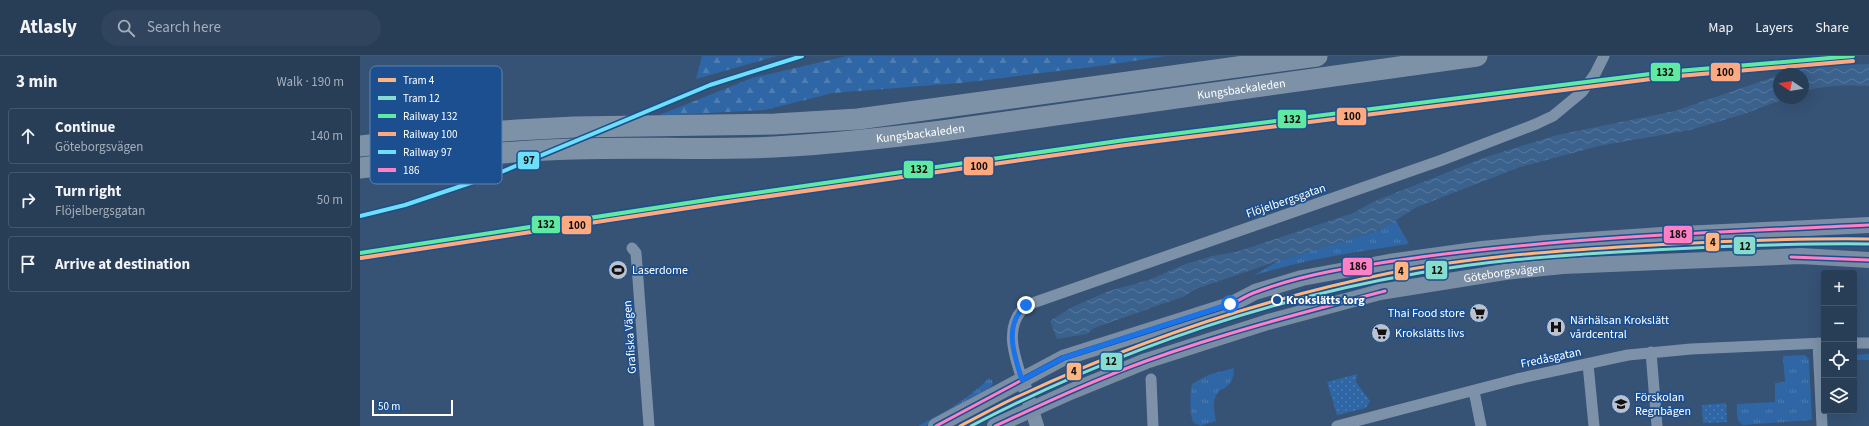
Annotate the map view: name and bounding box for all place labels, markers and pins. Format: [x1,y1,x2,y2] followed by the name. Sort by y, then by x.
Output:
[607,259,629,281] sports icon: Laserdome
[632,262,688,279] place label: Laserdome
[1286,292,1365,309] place label: Krokslätts torg
[1271,294,1283,306] marker: Krokslätts torg
[1468,302,1490,324] supermarket icon: Thai Food store
[1388,305,1465,322] place label: Thai Food store
[1570,312,1669,343] place label: Närhälsan Krokslätt vårdcentral
[1545,316,1567,338] hospital icon: Närhälsan Krokslätt vårdcentral
[1370,322,1392,344] supermarket icon: Krokslätts livs
[1395,325,1464,342] place label: Krokslätts livs
[1635,389,1691,420] place label: Förskolan Regnbågen
[1610,393,1632,415] school or university icon: Förskolan Regnbågen

